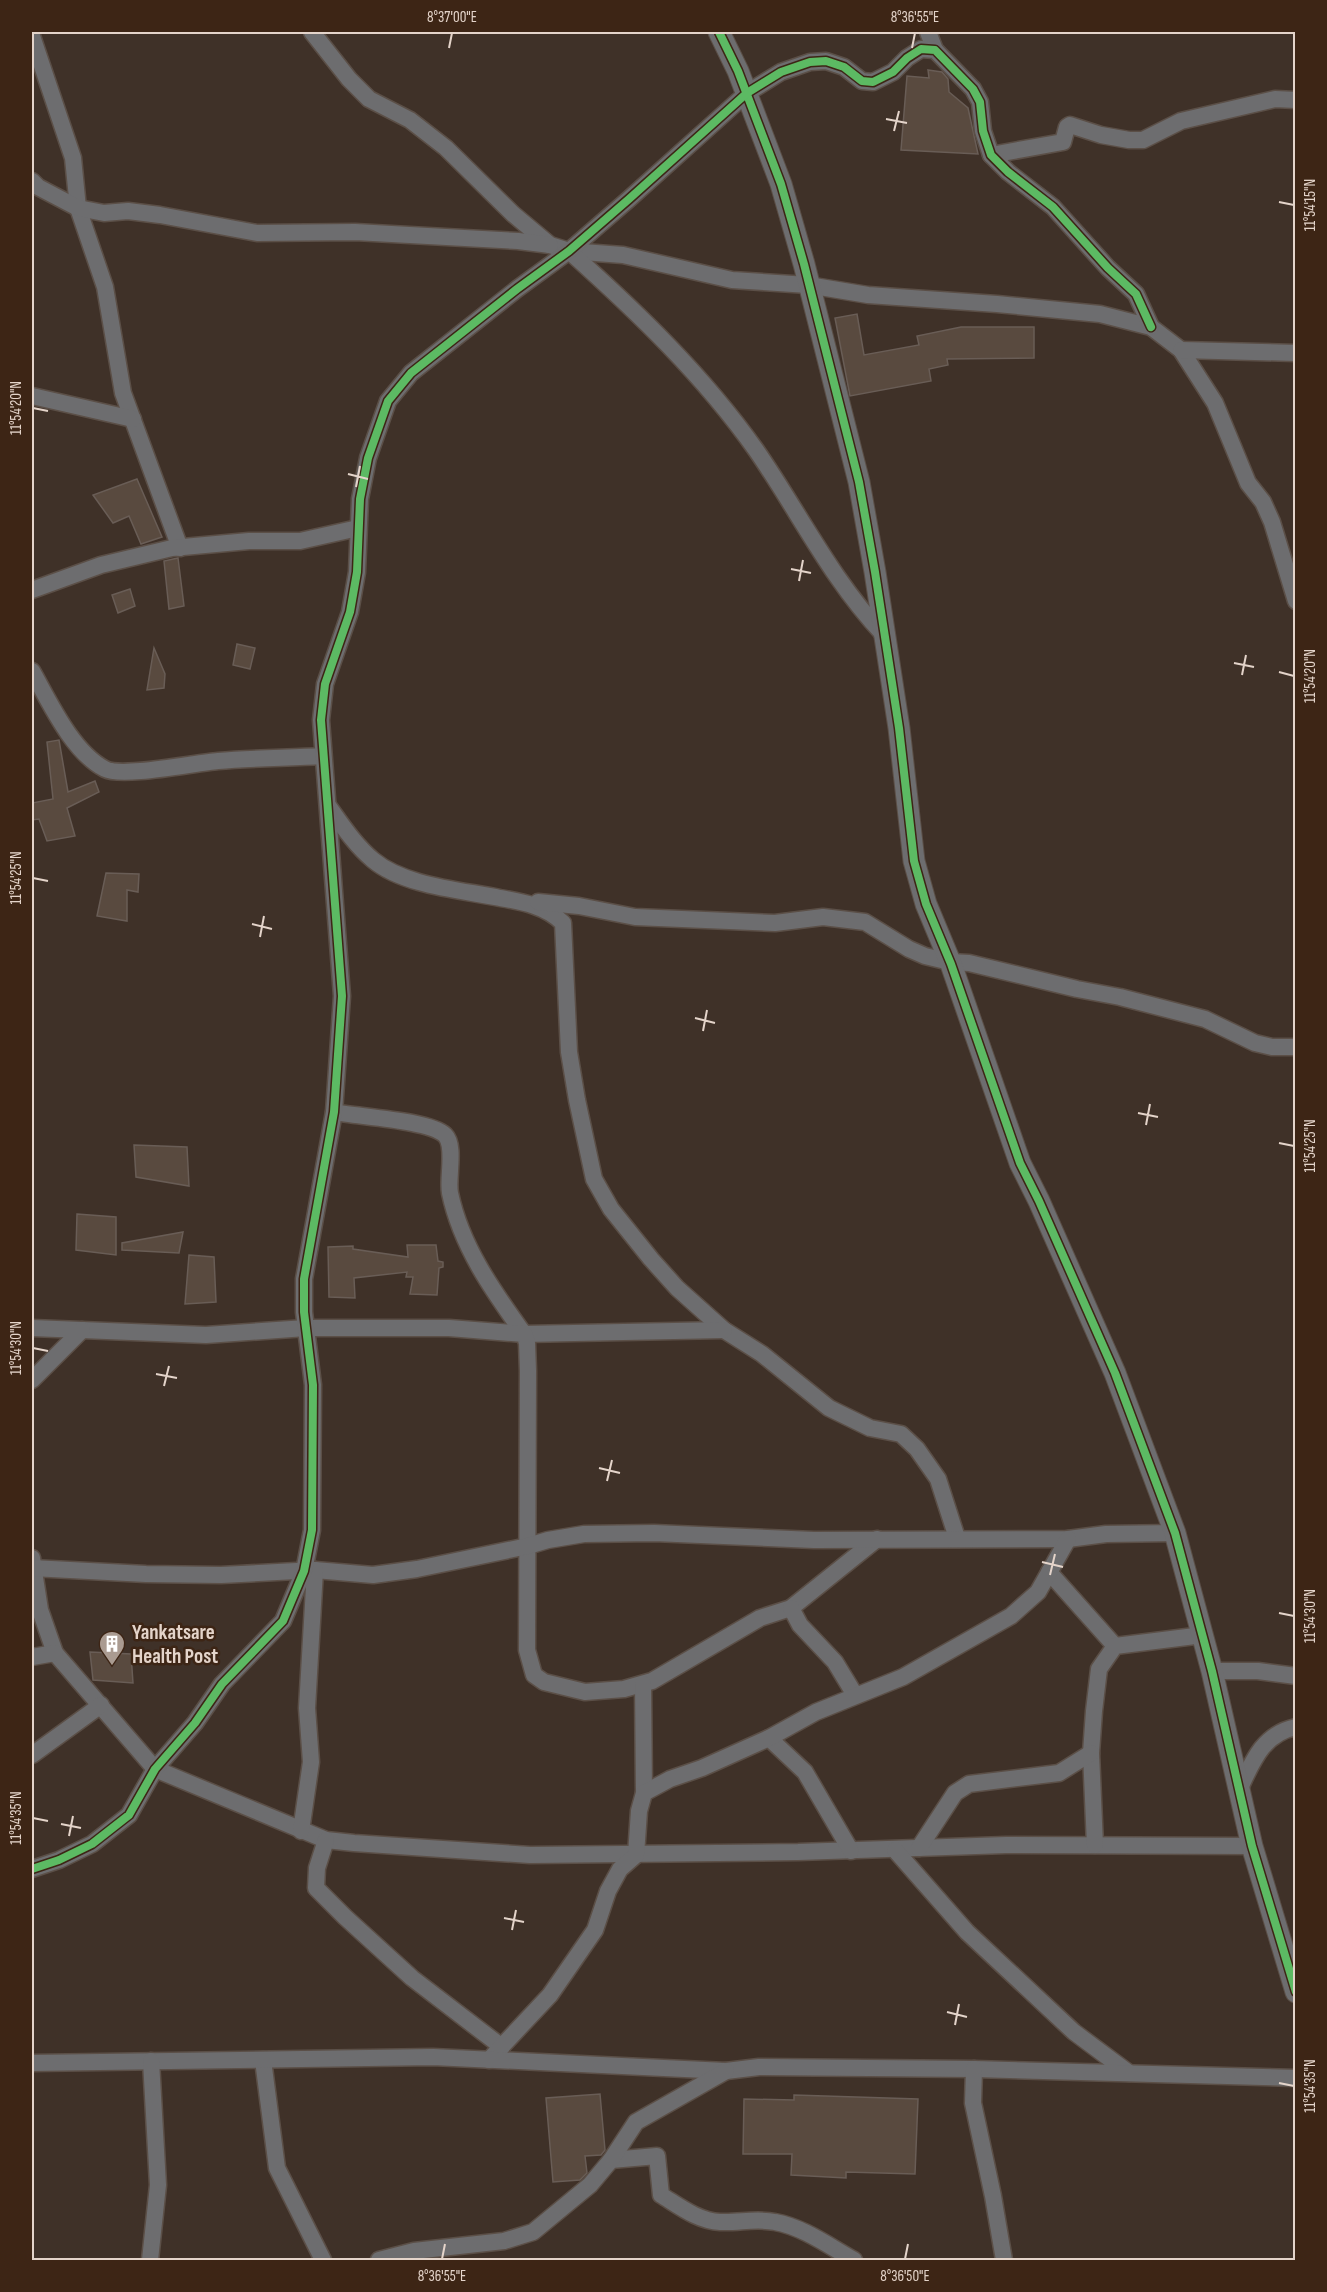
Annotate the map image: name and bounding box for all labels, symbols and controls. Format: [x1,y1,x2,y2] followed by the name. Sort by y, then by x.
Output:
[427,8,477,27] text: 8°37'00"E
[891,8,939,27] text: 8°36'55"E
[1301,179,1320,231] text: 11°54'15"N
[7,381,26,435] text: 11°54'20"N
[1301,649,1320,703] text: 11°54'20"N
[7,851,26,905] text: 11°54'25"N
[1301,1119,1320,1173] text: 11°54'25"N
[7,1321,26,1375] text: 11°54'30"N
[1301,1589,1320,1643] text: 11°54'30"N
[132,1620,218,1669] place label: Yankatsare Health Post
[97,1629,127,1667] building icon: Yankatsare Health Post
[7,1791,26,1845] text: 11°54'35"N
[1301,2059,1320,2113] text: 11°54'35"N
[418,2267,466,2286] text: 8°36'55"E
[880,2267,930,2286] text: 8°36'50"E

